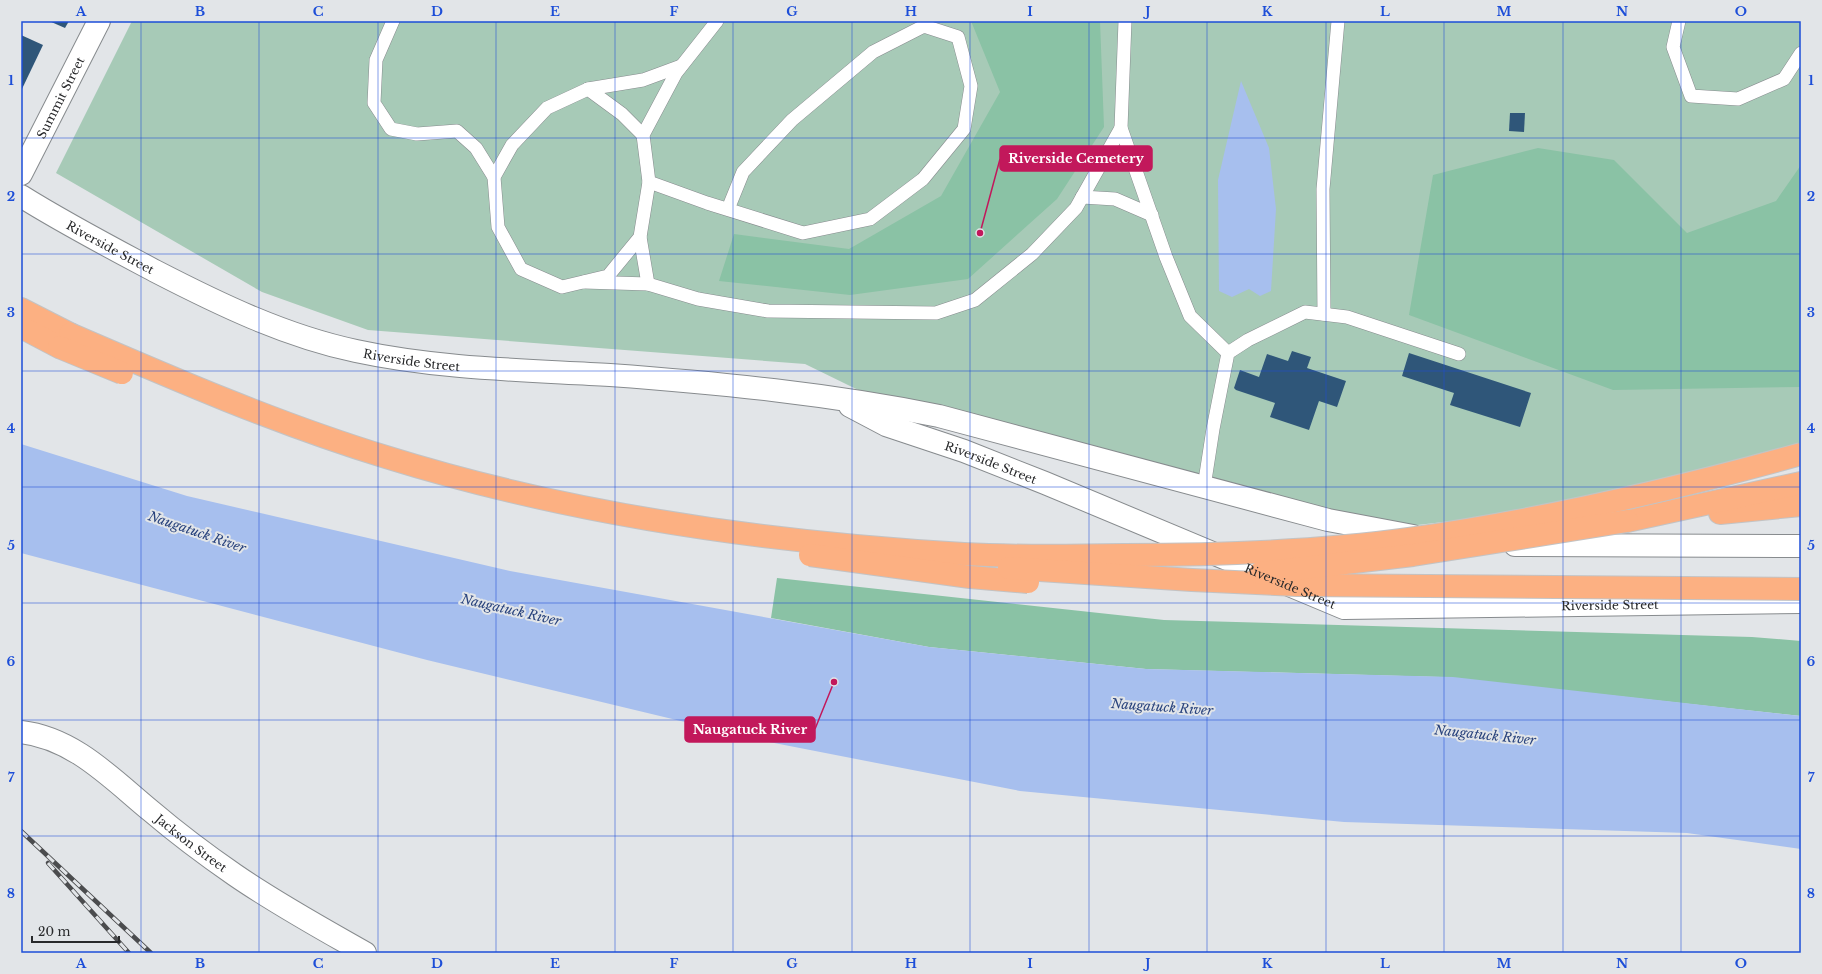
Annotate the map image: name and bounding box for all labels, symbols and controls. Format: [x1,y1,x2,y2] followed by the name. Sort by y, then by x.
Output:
[75,3,87,20] text: A
[195,3,205,20] text: B
[313,3,324,20] text: C
[431,3,443,20] text: D
[550,3,560,20] text: E
[670,3,679,20] text: F
[786,3,798,20] text: G
[905,3,917,20] text: H
[1027,3,1033,20] text: I
[1142,3,1151,20] text: J
[1262,3,1273,20] text: K
[1380,3,1390,20] text: L
[1497,3,1512,20] text: M
[1616,3,1628,20] text: N
[1735,3,1747,20] text: O
[33,54,87,141] street label: Summit Street
[8,72,14,89] text: 1
[1808,72,1814,89] text: 1
[1000,146,1152,171] callout: Riverside Cemetery
[1008,150,1144,167] text: Riverside Cemetery
[7,188,15,205] text: 2
[1807,188,1815,205] text: 2
[64,217,157,277] street label: Riverside Street
[7,304,15,321] text: 3
[1807,304,1815,321] text: 3
[362,345,461,374] street label: Riverside Street
[7,420,16,437] text: 4
[1807,420,1816,437] text: 4
[943,438,1039,487] street label: Riverside Street
[145,507,249,557] water label: Naugatuck River
[7,537,15,554] text: 5
[1807,537,1815,554] text: 5
[1243,560,1339,611] street label: Riverside Street
[458,590,564,630] water label: Naugatuck River
[1561,596,1659,613] street label: Riverside Street
[7,653,16,670] text: 6
[1807,653,1816,670] text: 6
[1109,695,1215,719] water label: Naugatuck River
[685,717,815,742] callout: Naugatuck River
[693,721,808,738] text: Naugatuck River
[1432,721,1538,749] water label: Naugatuck River
[8,769,15,786] text: 7
[1808,769,1815,786] text: 7
[151,809,231,875] street label: Jackson Street
[7,885,15,902] text: 8
[1807,885,1815,902] text: 8
[32,918,119,944] scale bar
[38,924,70,939] text: 20 m
[75,955,87,972] text: A
[195,955,205,972] text: B
[313,955,324,972] text: C
[431,955,443,972] text: D
[550,955,560,972] text: E
[670,955,679,972] text: F
[786,955,798,972] text: G
[905,955,917,972] text: H
[1027,955,1033,972] text: I
[1142,955,1151,972] text: J
[1262,955,1273,972] text: K
[1380,955,1390,972] text: L
[1497,955,1512,972] text: M
[1616,955,1628,972] text: N
[1735,955,1747,972] text: O

